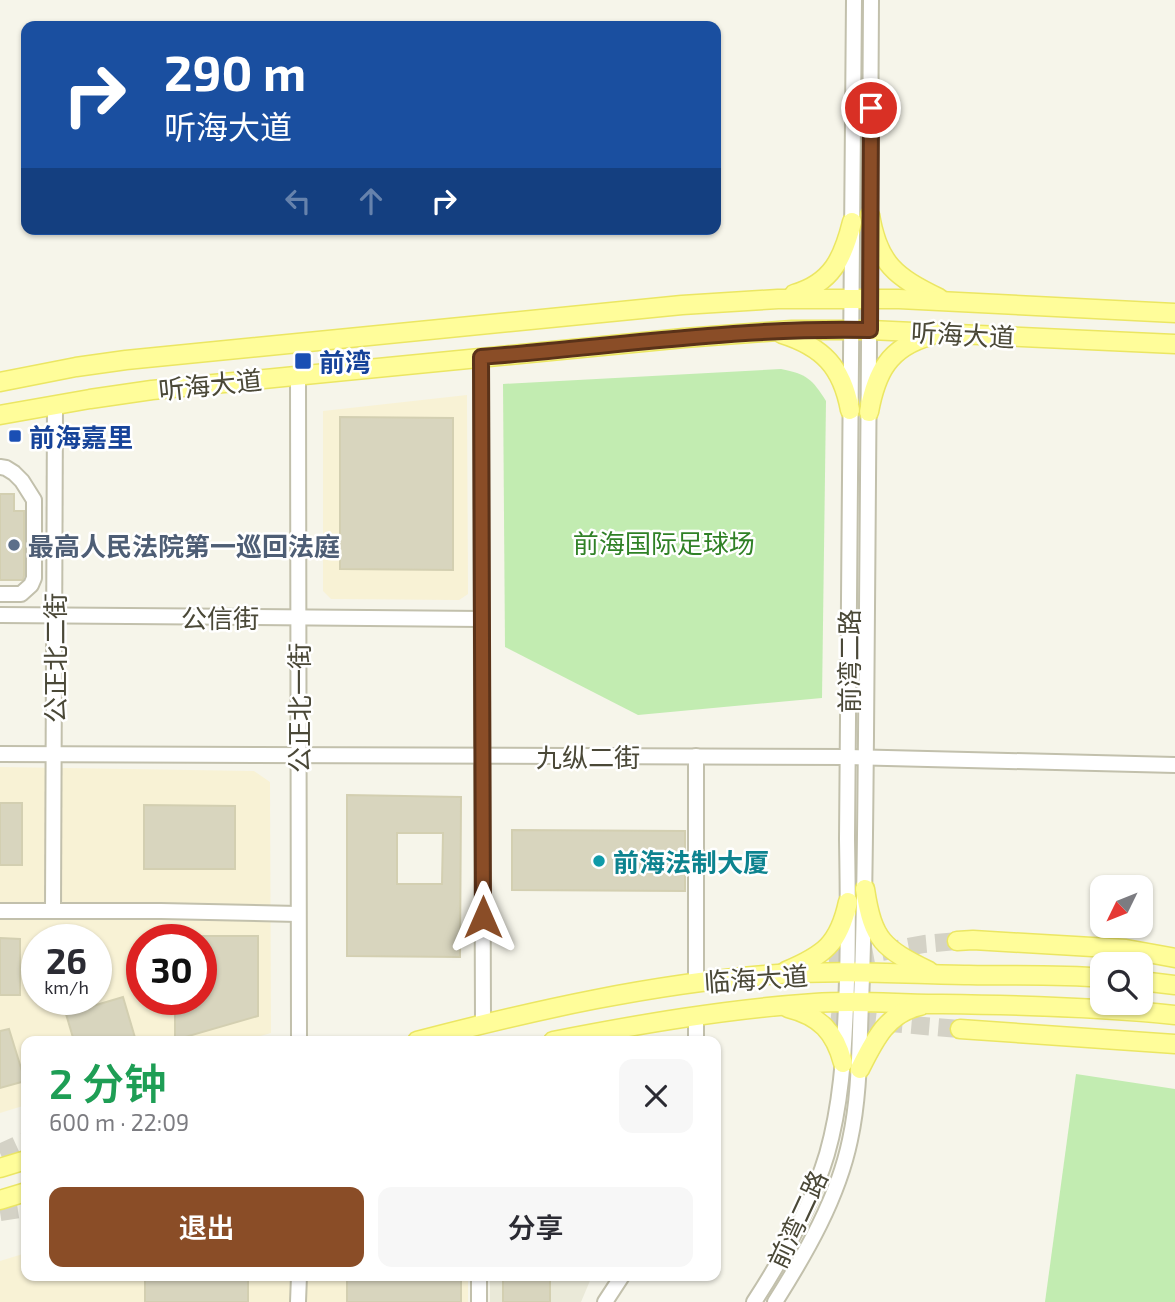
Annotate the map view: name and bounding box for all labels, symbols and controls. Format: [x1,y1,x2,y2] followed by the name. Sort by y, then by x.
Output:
[164,42,306,101] text: 290 m
[49,49,140,140] icon: right
[841,78,901,138] pin
[852,89,890,127] icon: arrive
[164,107,292,145] text: 听海大道
[279,182,317,220] icon: left
[352,182,390,220] icon: ahead
[425,182,463,220] icon: right
[910,316,1016,352] street label: 听海大道
[319,346,371,377] place label: 前湾
[293,351,313,371] marker: 前湾
[157,363,263,405] street label: 听海大道
[29,421,133,452] place label: 前海嘉里
[7,428,23,444] marker: 前海嘉里
[573,527,755,558] park label: 前海国际足球场
[28,530,340,561] place label: 最高人民法院第一巡回法庭
[6,537,22,553] marker: 最高人民法院第一巡回法庭
[39,593,70,723] street label: 公正北二街
[181,602,259,633] street label: 公信街
[833,609,864,713] street label: 前湾二路
[283,643,314,773] street label: 公正北一街
[536,741,640,772] street label: 九纵二街
[613,846,769,877] place label: 前海法制大厦
[591,853,607,869] marker: 前海法制大厦
[1090,875,1153,938] north arrow
[1090,875,1153,1015] map controls
[446,880,520,954] position arrow
[126,924,217,1015] speed limit sign: 30
[46,939,87,981] text: 26
[1090,952,1153,1015] button: search
[703,959,809,997] street label: 临海大道
[44,976,89,998] text: km/h
[49,1057,166,1107] text: 2 分钟
[619,1059,693,1133] button: close
[49,1108,189,1136] text: 600 m · 22:09
[761,1165,833,1273] street label: 前湾二路
[49,1187,364,1267] button: 退出
[378,1187,693,1267] button: 分享

